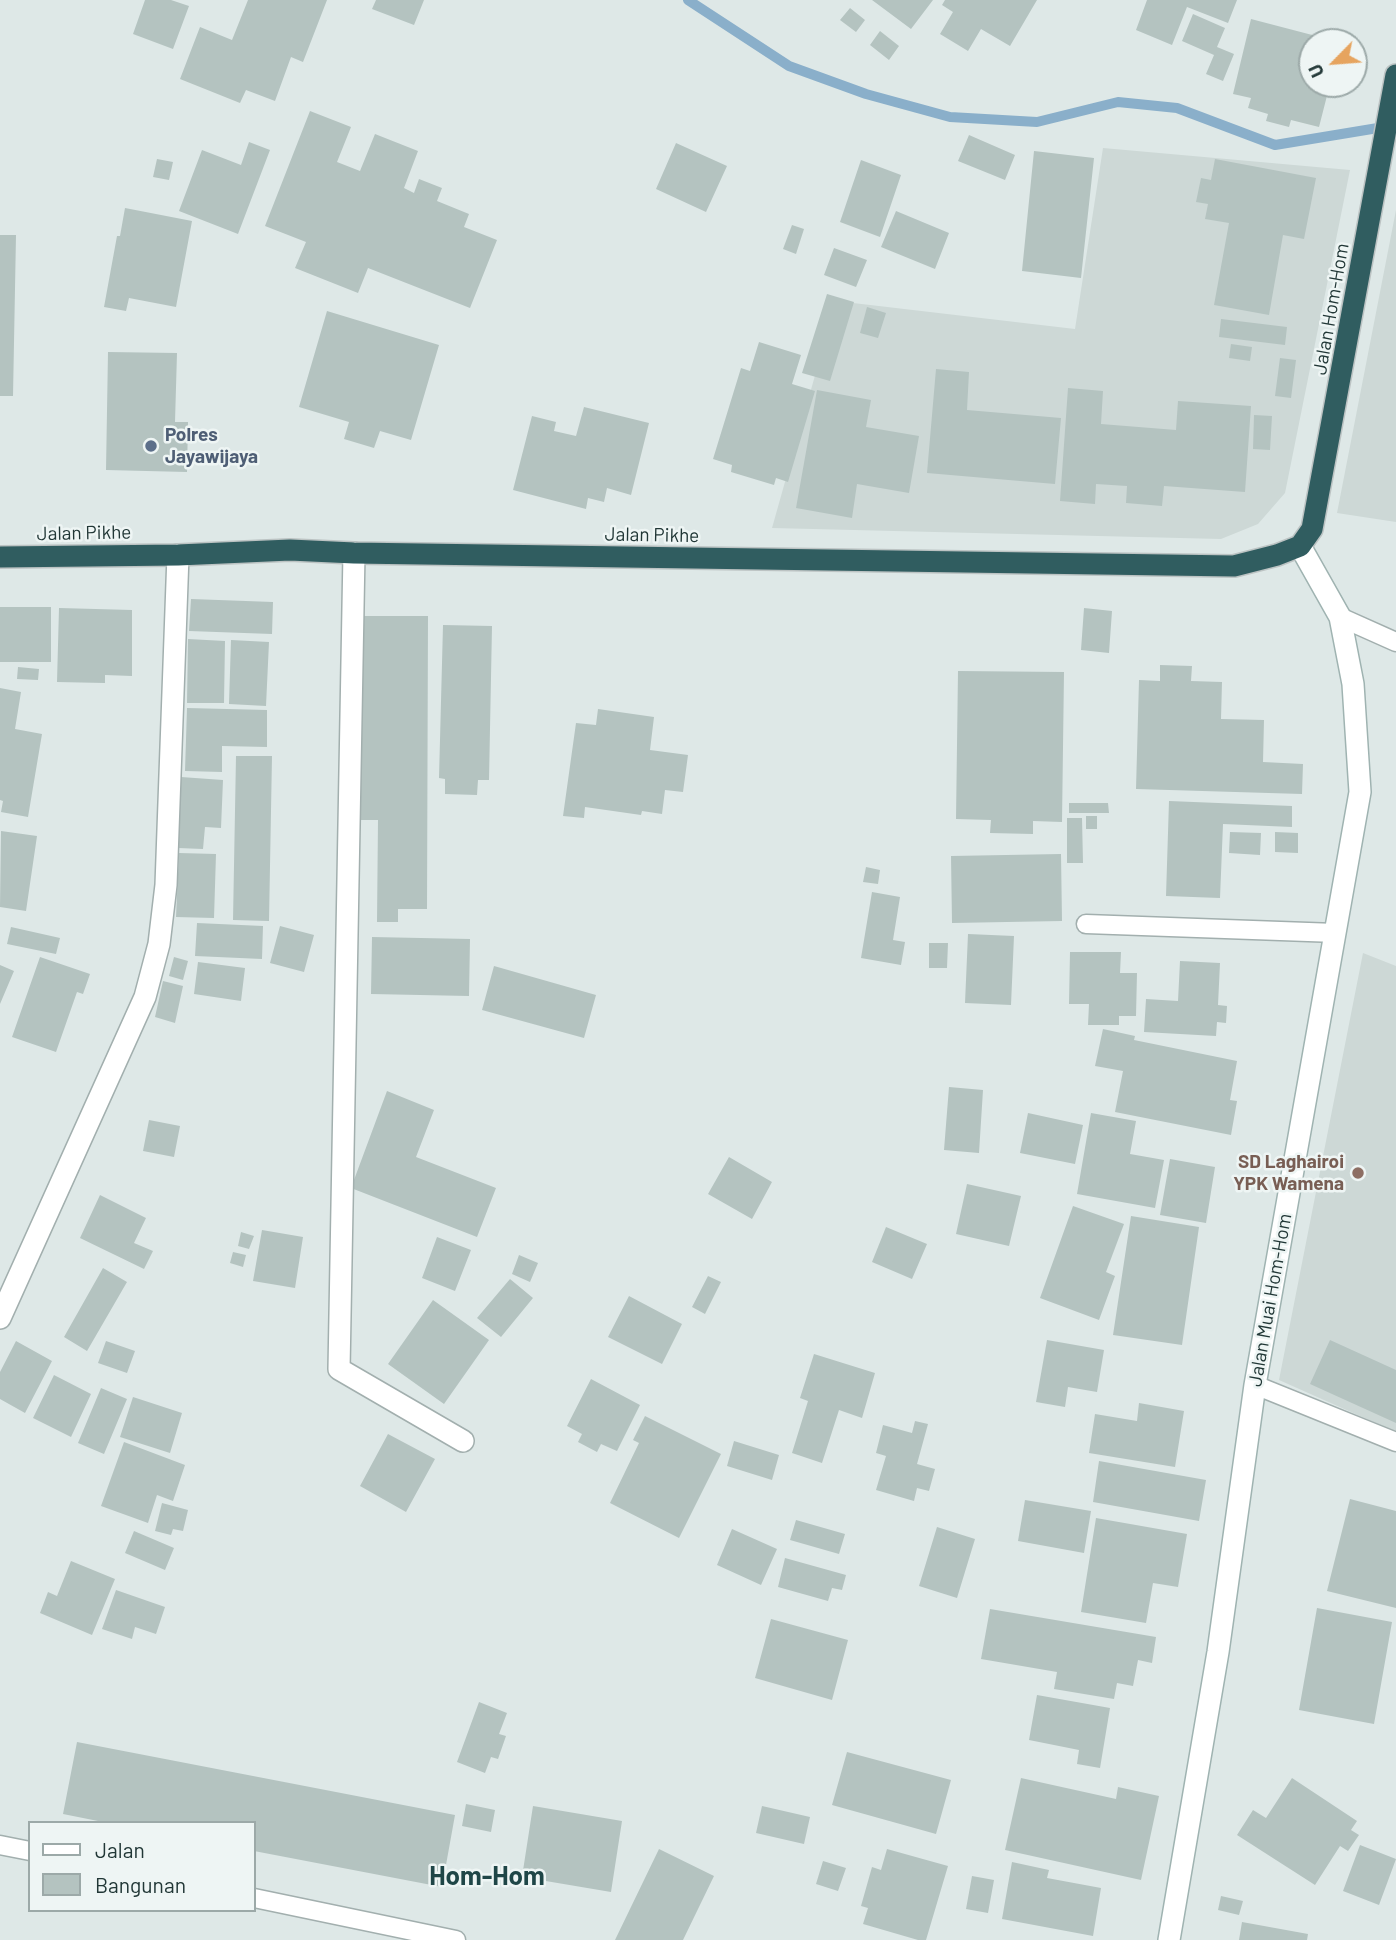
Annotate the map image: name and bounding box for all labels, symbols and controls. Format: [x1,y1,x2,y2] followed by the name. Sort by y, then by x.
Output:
[1298,28,1368,98] north arrow
[1302,61,1328,82] text: U
[1308,241,1354,377] street label: Jalan Hom-Hom
[165,424,258,468] place label: Polres Jayawijaya
[143,438,159,454] marker: Polres Jayawijaya
[36,521,132,545] street label: Jalan Pikhe
[604,523,700,547] street label: Jalan Pikhe
[1233,1151,1344,1195] place label: SD Laghairoi YPK Wamena
[1350,1165,1366,1181] marker: SD Laghairoi YPK Wamena
[1244,1212,1296,1388] street label: Jalan Muai Hom-Hom
[28,1821,256,1912] legend
[95,1837,145,1862] text: Jalan
[429,1860,545,1892] district label: Hom-Hom
[95,1872,186,1897] text: Bangunan

